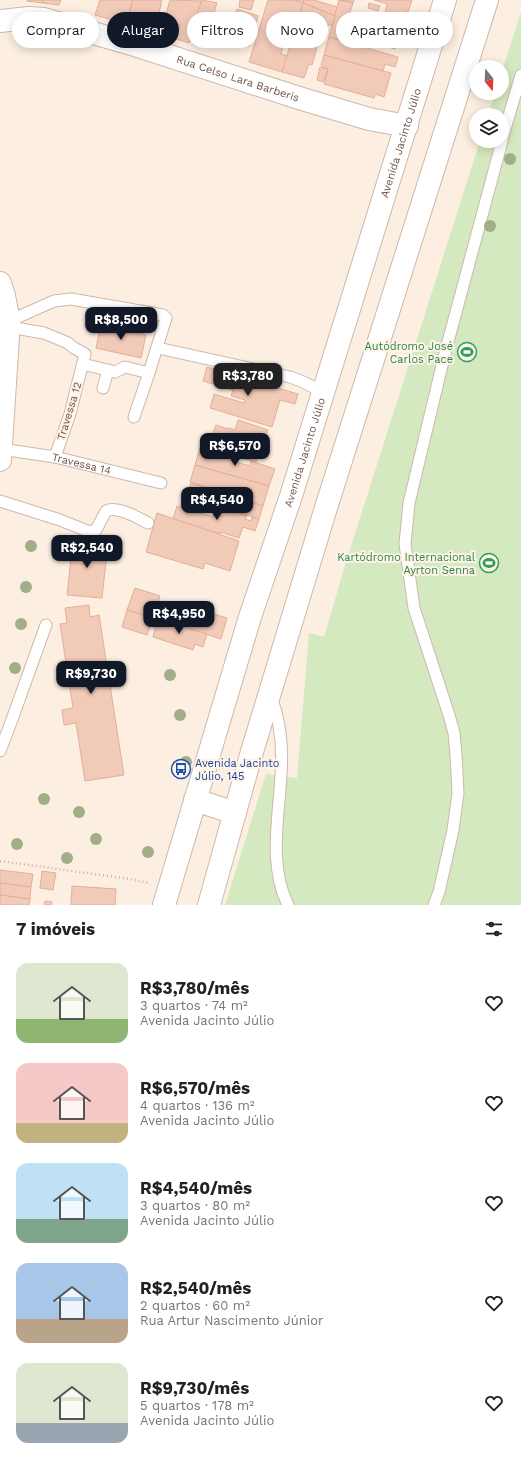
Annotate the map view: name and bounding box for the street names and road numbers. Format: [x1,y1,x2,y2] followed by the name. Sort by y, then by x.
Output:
[175,53,301,105] street label: Rua Celso Lara Barberis
[378,87,424,199] street label: Avenida Jacinto Júlio
[54,380,84,442] street label: Travessa 12
[282,396,328,509] street label: Avenida Jacinto Júlio
[51,450,113,478] street label: Travessa 14

